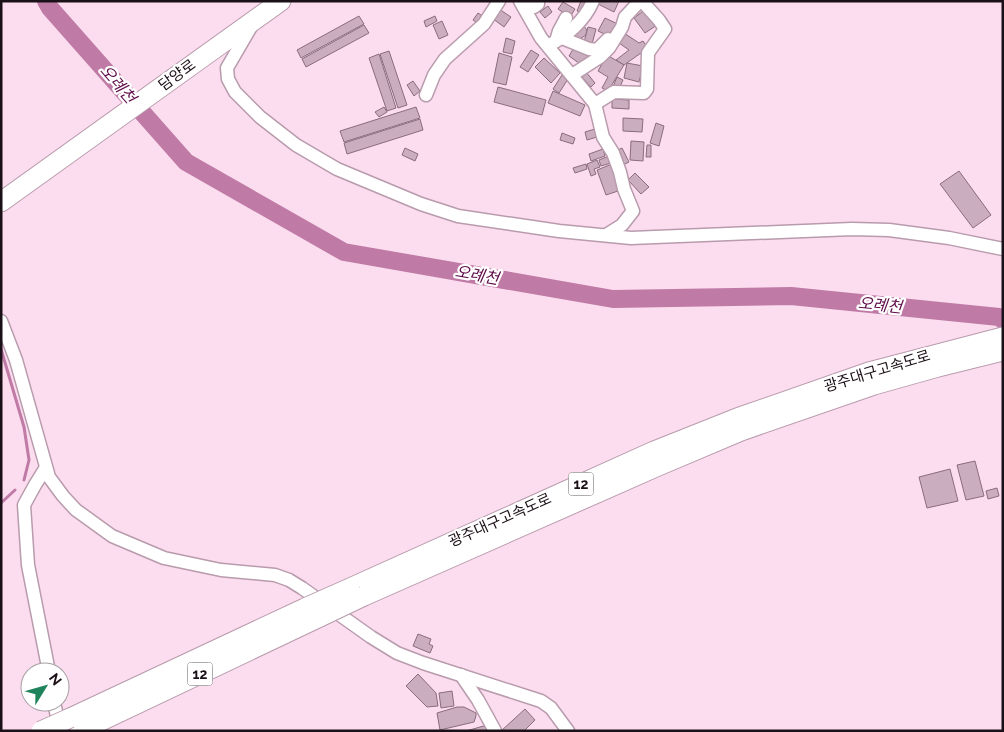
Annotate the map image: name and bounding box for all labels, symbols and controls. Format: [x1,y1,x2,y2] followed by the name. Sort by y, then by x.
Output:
[155,56,199,94] street label: 담양로
[96,61,141,109] water label: 오례천
[454,262,503,289] water label: 오례천
[857,293,905,317] water label: 오례천
[822,346,932,396] street label: 광주대구고속도로
[568,472,594,496] road number: 12
[446,489,554,551] street label: 광주대구고속도로
[20,662,70,712] north arrow
[188,662,212,686] road number: 12
[46,670,65,688] text: N

